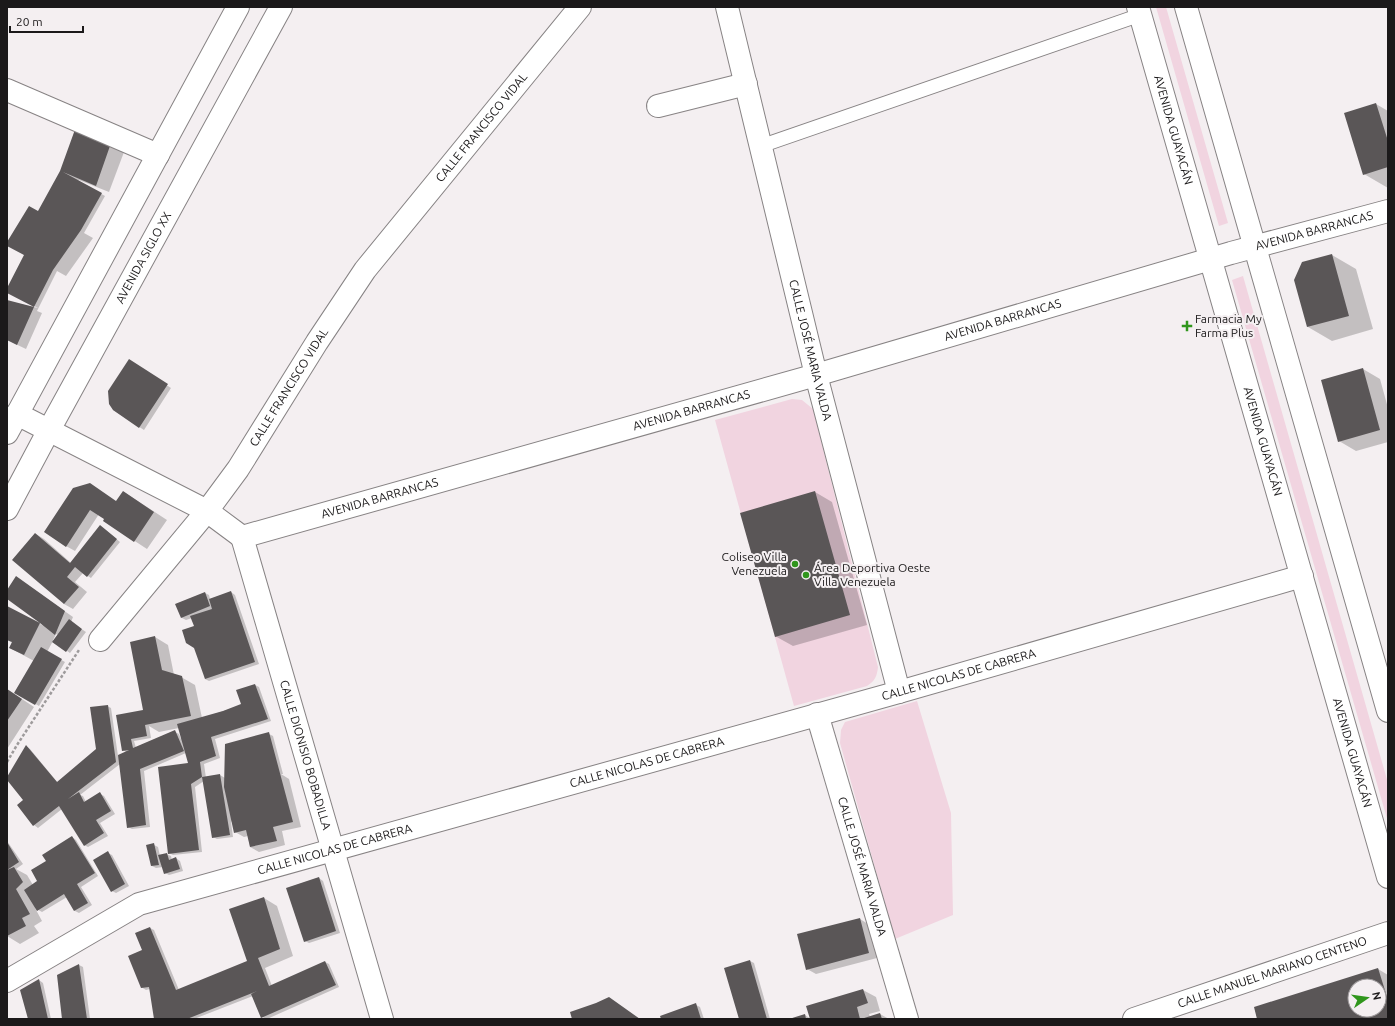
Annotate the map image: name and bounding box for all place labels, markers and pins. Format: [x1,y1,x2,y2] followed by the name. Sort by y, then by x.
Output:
[1195,312,1262,339] place label: Farmacia My Farma Plus
[1182,321,1192,331] marker: Farmacia My Farma Plus
[722,550,787,577] place label: Coliseo Villa Venezuela
[790,559,800,569] marker: Coliseo Villa Venezuela
[814,561,930,588] place label: Área Deportiva Oeste Villa Venezuela
[801,570,811,580] marker: Área Deportiva Oeste Villa Venezuela

